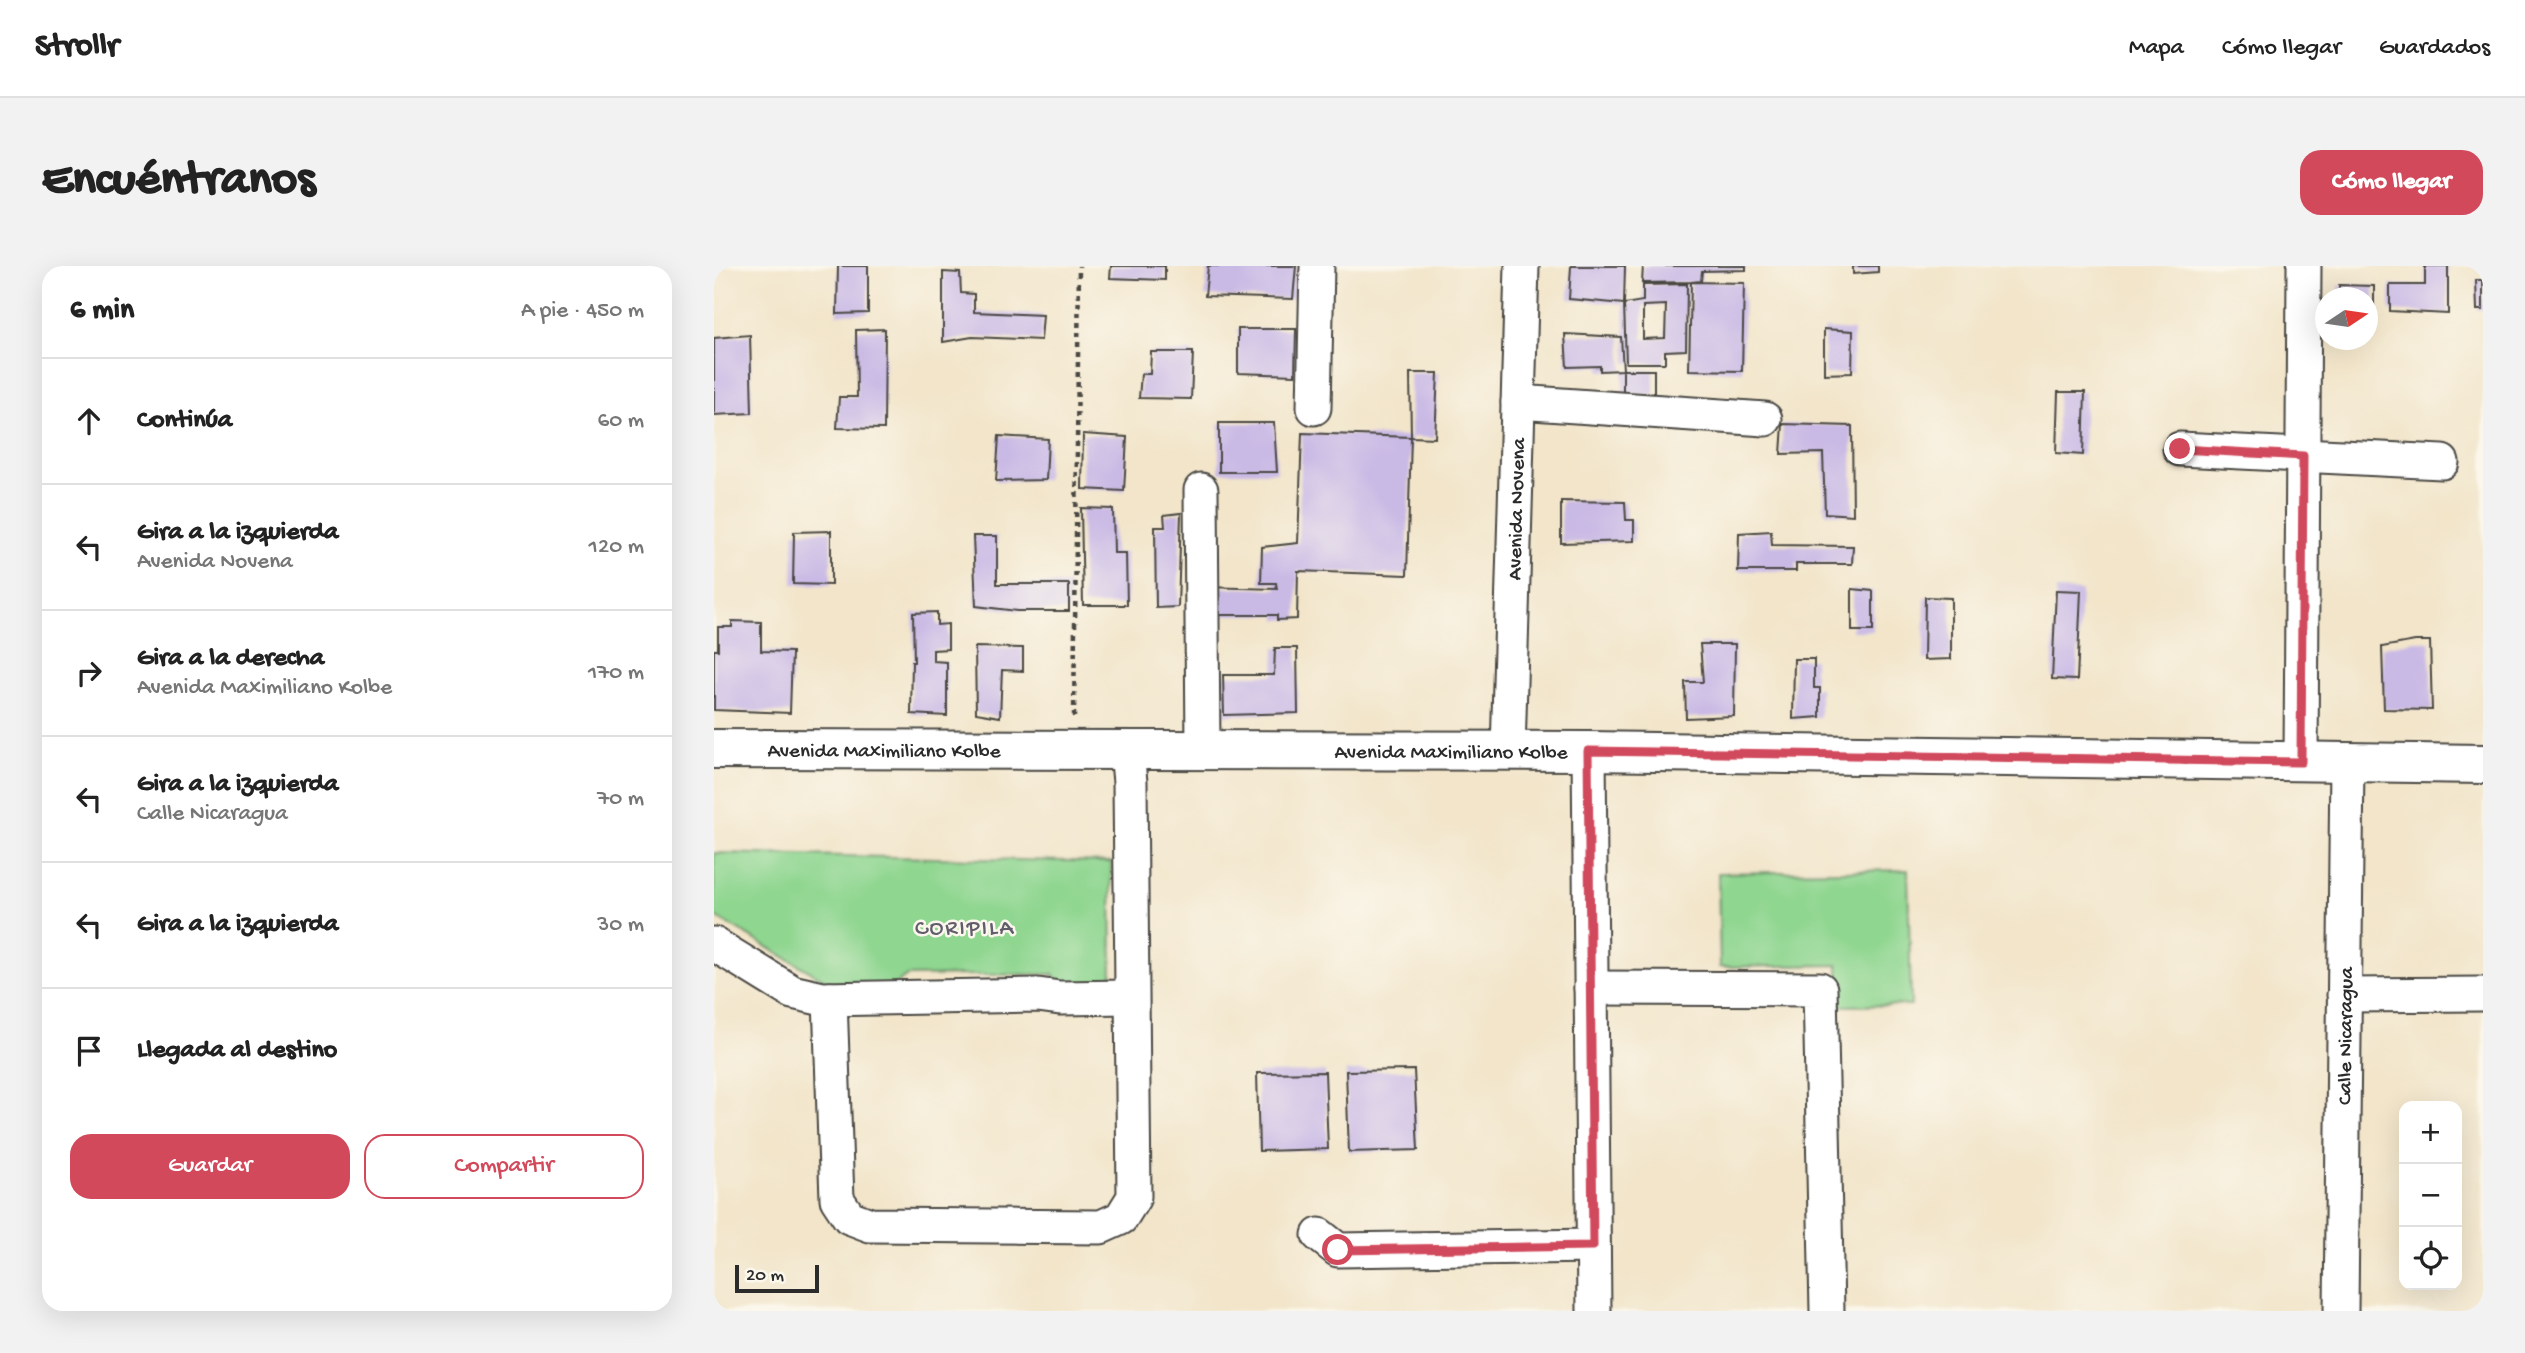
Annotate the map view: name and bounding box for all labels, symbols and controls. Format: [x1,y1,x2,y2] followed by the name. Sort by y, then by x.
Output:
[35,29,119,67] text: Strollr
[2129,34,2184,63] text: Mapa
[2222,34,2341,63] text: Cómo llegar
[2379,34,2490,63] text: Guardados
[2300,150,2483,215] button: Cómo llegar
[42,153,315,211] text: Encuéntranos
[2315,287,2378,350] north arrow
[70,294,134,329] text: 6 min
[521,298,644,325] text: A pie · 450 m
[70,402,108,440] icon: ahead
[137,406,232,437] text: Continúa
[598,408,644,435] text: 60 m
[2164,433,2195,464] route end
[1504,436,1533,581] street label: Avenida Novena
[137,518,339,549] text: Gira a la izquierda
[70,528,108,566] icon: left
[589,534,644,561] text: 120 m
[137,549,293,576] text: Avenida Novena
[137,644,324,675] text: Gira a la derecha
[70,654,108,692] icon: right
[588,660,644,687] text: 170 m
[137,675,392,702] text: Avenida Maximiliano Kolbe
[767,740,1002,766] street label: Avenida Maximiliano Kolbe
[1334,741,1569,767] street label: Avenida Maximiliano Kolbe
[137,770,339,801] text: Gira a la izquierda
[70,780,108,818] icon: left
[597,786,644,813] text: 70 m
[137,801,288,828] text: Calle Nicaragua
[70,906,108,944] icon: left
[137,910,339,941] text: Gira a la izquierda
[597,912,644,939] text: 30 m
[915,916,1015,943] district label: CORIPILA
[2334,966,2361,1105] street label: Calle Nicaragua
[70,1032,108,1070] icon: arrive
[137,1036,337,1067] text: Llegada al destino
[2399,1101,2462,1290] map controls
[2399,1101,2462,1164] button: +
[70,1134,350,1199] button: Guardar
[364,1134,644,1199] button: Compartir
[2399,1164,2462,1227] button: −
[2399,1227,2462,1290] button: locate
[1322,1234,1353,1265] route start
[735,1262,819,1294] scale bar
[746,1265,784,1288] text: 20 m

